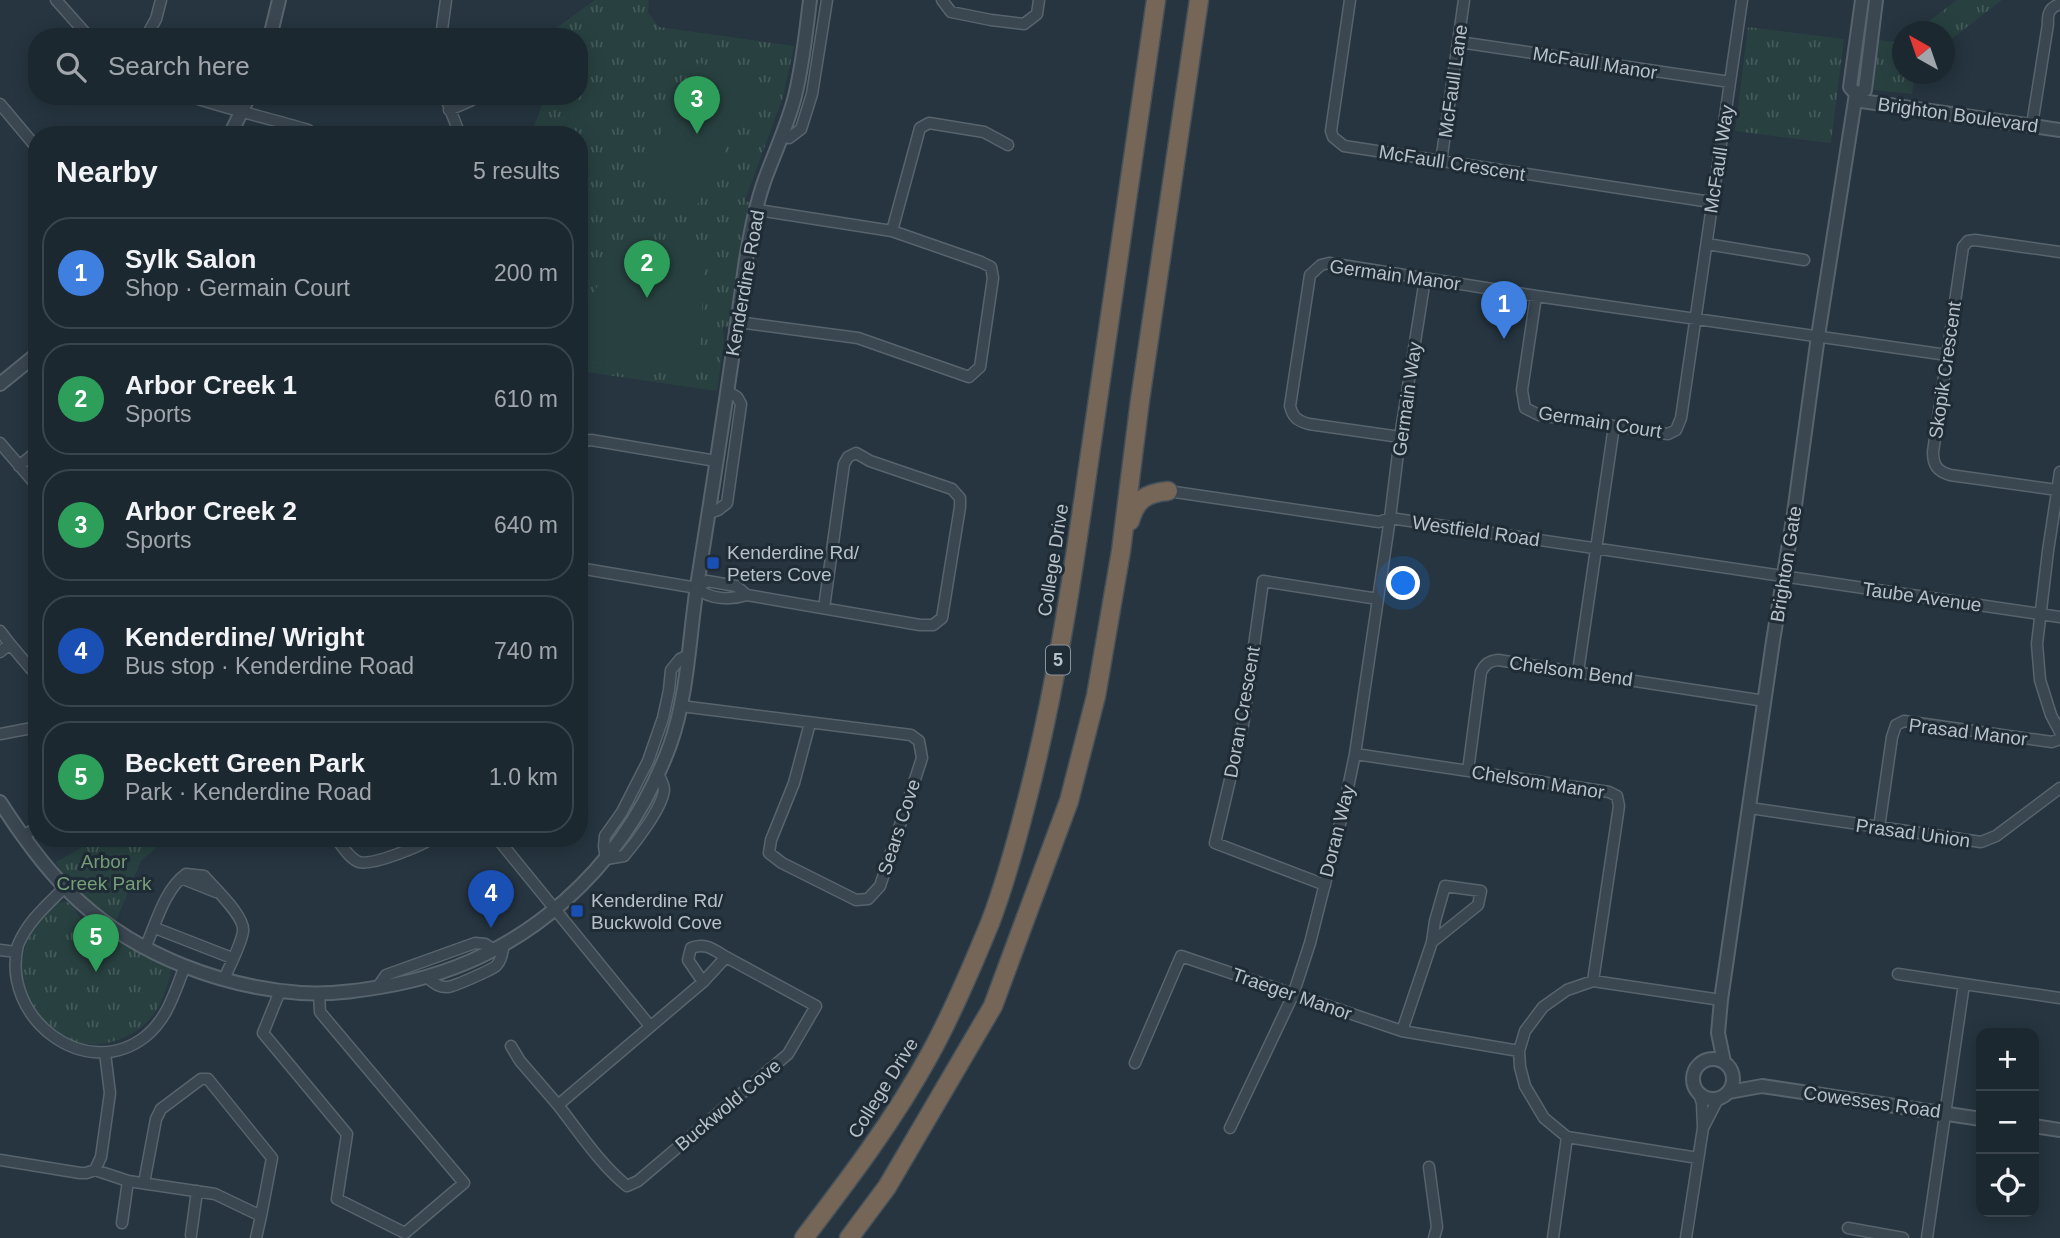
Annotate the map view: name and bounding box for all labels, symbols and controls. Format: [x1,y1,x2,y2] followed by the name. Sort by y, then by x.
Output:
[1892,21,1955,84] north arrow
[1435,23,1471,139] street label: McFaull Lane
[28,28,588,105] search box
[1531,43,1659,83] street label: McFaull Manor
[52,48,90,86] icon: search
[108,51,250,81] text: Search here
[674,76,720,134] pin: 3
[1877,93,2039,137] street label: Brighton Boulevard
[1700,103,1738,215] street label: McFaull Way
[1377,141,1527,185] street label: McFaull Crescent
[56,155,158,188] text: Nearby
[473,158,560,184] text: 5 results
[722,208,768,358] street label: Kenderdine Road
[624,240,670,298] pin: 2
[125,244,257,274] text: Sylk Salon
[1328,255,1462,295] street label: Germain Manor
[75,260,87,286] text: 1
[494,260,558,286] text: 200 m
[125,275,350,301] text: Shop · Germain Court
[1481,281,1527,339] pin: 1
[1925,299,1965,440] street label: Skopik Crescent
[1389,340,1425,458] street label: Germain Way
[125,370,297,400] text: Arbor Creek 1
[75,386,87,412] text: 2
[494,386,558,412] text: 610 m
[125,401,191,427] text: Sports
[1537,402,1664,442] street label: Germain Court
[125,496,297,526] text: Arbor Creek 2
[1034,502,1072,618] street label: College Drive
[1766,504,1806,624] street label: Brighton Gate
[75,512,87,538] text: 3
[494,512,558,538] text: 640 m
[1411,512,1541,550] street label: Westfield Road
[125,527,191,553] text: Sports
[727,542,860,585] place label: Kenderdine Rd/ Peters Cove
[705,555,721,571] marker: Kenderdine Rd/ Peters Cove
[1386,566,1420,600] your location
[1861,578,1983,616] street label: Taube Avenue
[125,622,364,652] text: Kenderdine/ Wright
[75,638,87,664] text: 4
[494,638,558,664] text: 740 m
[1220,644,1264,779] street label: Doran Crescent
[1046,646,1070,674] road number: 5
[1508,652,1634,690] street label: Chelsom Bend
[125,653,414,679] text: Bus stop · Kenderdine Road
[1907,714,2029,750] street label: Prasad Manor
[125,748,365,778] text: Beckett Green Park
[1470,761,1607,803] street label: Chelsom Manor
[75,764,87,790] text: 5
[489,764,558,790] text: 1.0 km
[874,777,924,877] street label: Sears Cove
[125,779,372,805] text: Park · Kenderdine Road
[1315,782,1359,879] street label: Doran Way
[1855,815,1971,851] street label: Prasad Union
[56,851,152,894] park label: Arbor Creek Park
[468,870,514,928] pin: 4
[591,890,724,933] place label: Kenderdine Rd/ Buckwold Cove
[569,903,585,919] marker: Kenderdine Rd/ Buckwold Cove
[73,914,119,972] pin: 5
[1230,964,1355,1024] street label: Traeger Manor
[1976,1028,2039,1217] map controls
[1976,1028,2039,1091] button: +
[844,1034,922,1142] street label: College Drive
[671,1055,785,1155] street label: Buckwold Cove
[1802,1082,1942,1122] street label: Cowesses Road
[1976,1091,2039,1154] button: −
[1976,1154,2039,1217] button: locate

